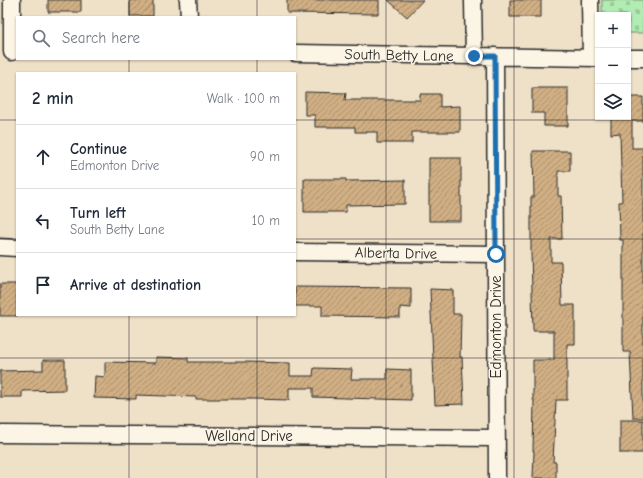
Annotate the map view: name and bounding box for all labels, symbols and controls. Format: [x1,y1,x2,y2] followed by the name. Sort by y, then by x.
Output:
[595,12,631,120] map controls
[595,12,631,48] button: +
[16,16,296,60] search box
[30,27,52,49] icon: search
[62,29,140,47] text: Search here
[344,45,454,65] street label: South Betty Lane
[465,47,483,65] route end
[595,48,631,84] button: −
[595,84,631,120] button: layers
[32,89,73,108] text: 2 min
[207,91,280,106] text: Walk · 100 m
[70,140,127,158] text: Continue
[32,146,54,168] icon: ahead
[250,149,280,164] text: 90 m
[70,158,159,173] text: Edmonton Drive
[70,204,126,222] text: Turn left
[32,210,54,232] icon: left
[252,213,280,228] text: 10 m
[70,222,165,237] text: South Betty Lane
[355,243,438,263] street label: Alberta Drive
[487,245,505,263] route start
[32,274,54,296] icon: arrive
[487,275,505,379] street label: Edmonton Drive
[70,276,201,294] text: Arrive at destination
[205,427,293,445] street label: Welland Drive

